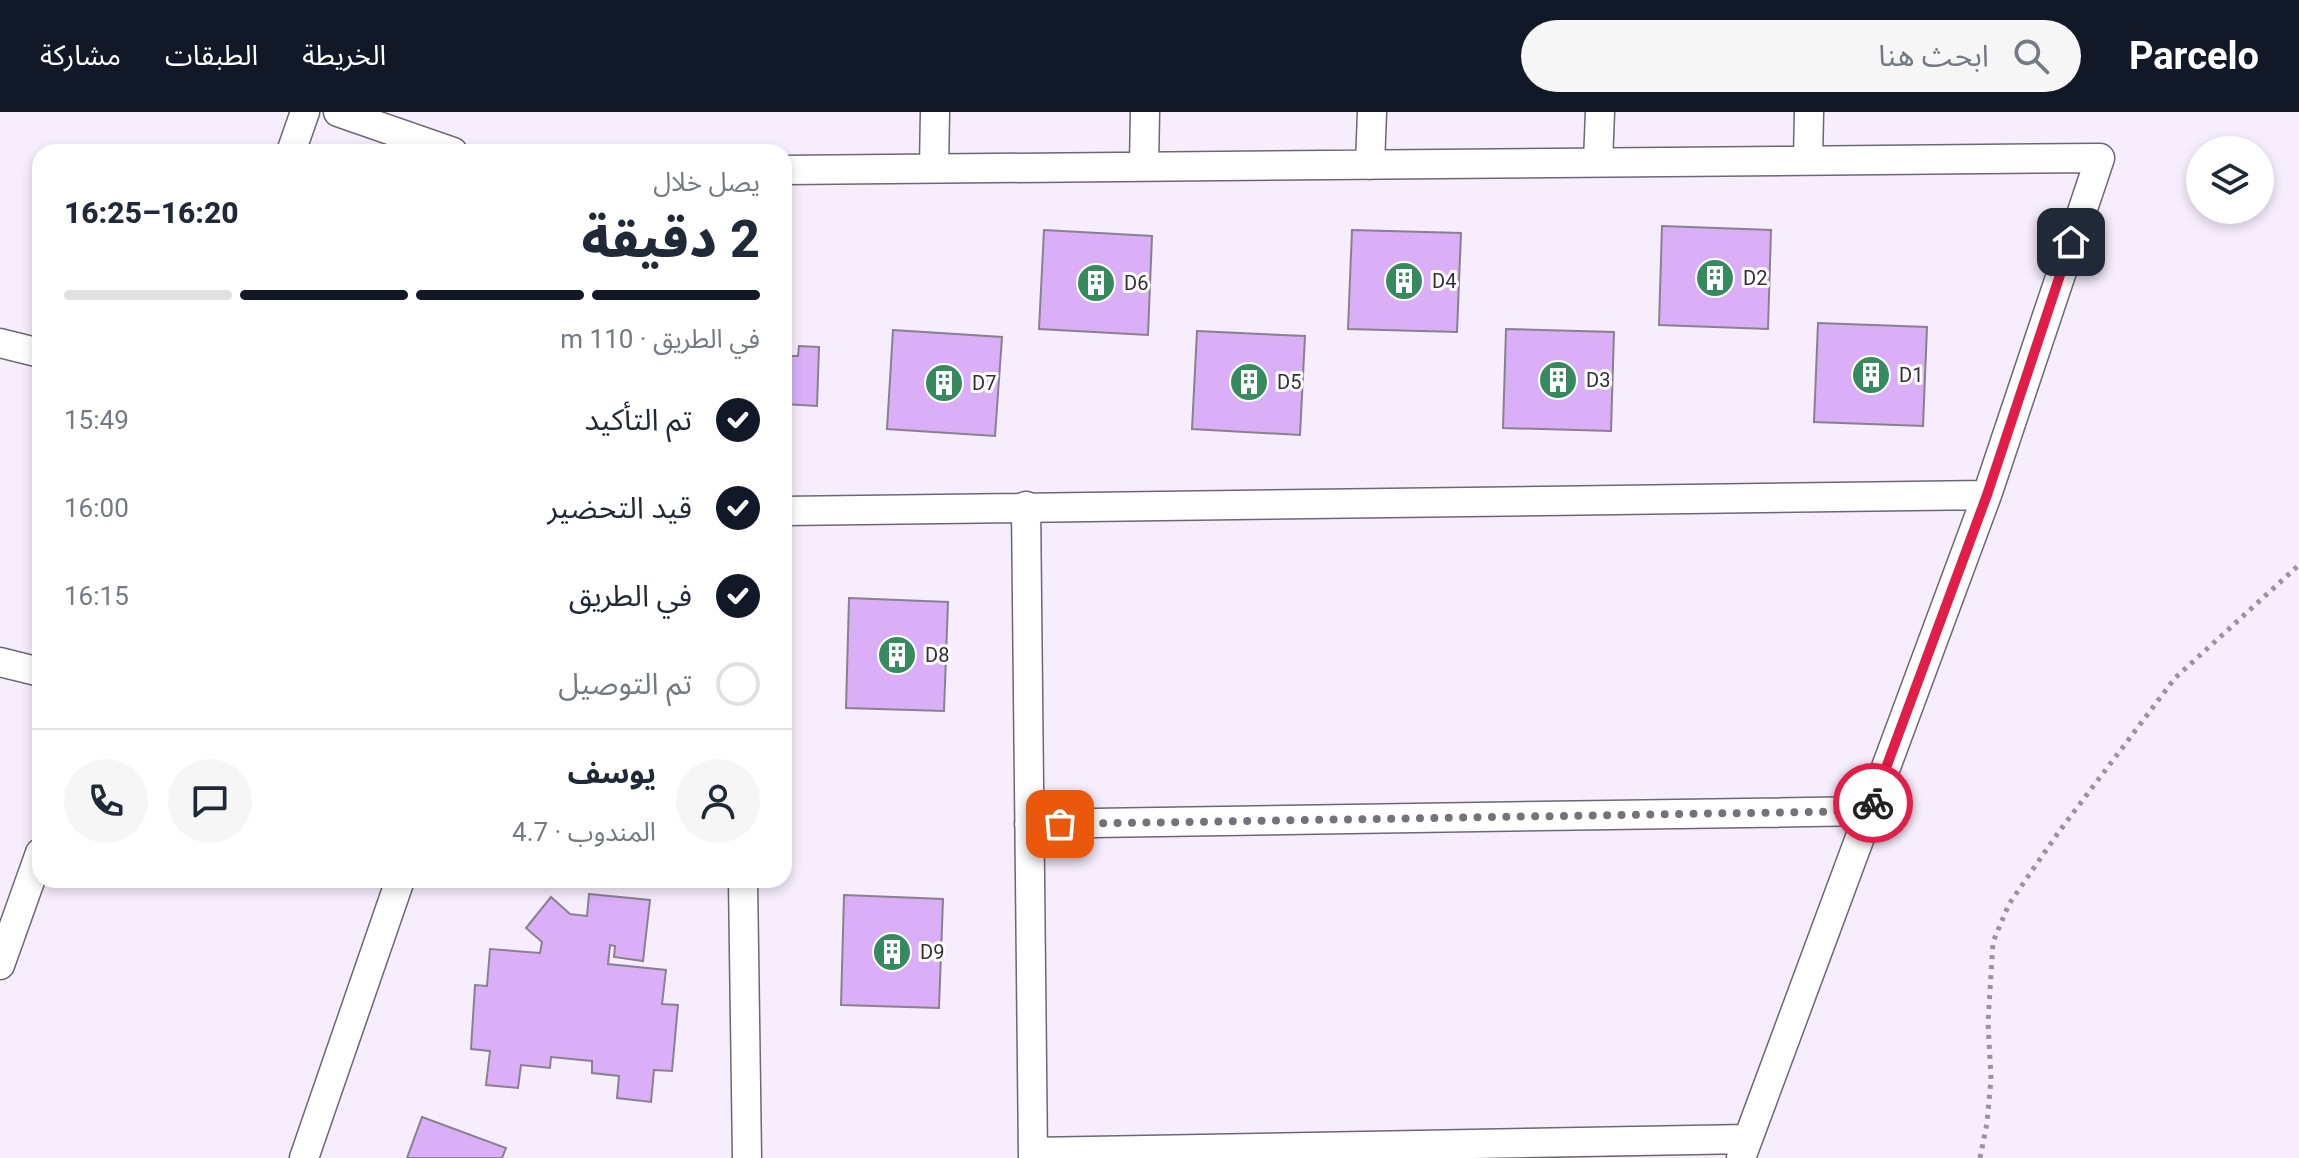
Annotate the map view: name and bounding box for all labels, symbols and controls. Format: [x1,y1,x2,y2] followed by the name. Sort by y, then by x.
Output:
[1521,20,2081,92] search box
[2009,34,2053,78] icon: search
[2129,34,2259,78] text: Parcelo
[1878,38,1989,73] text: ابحث هنا
[40,39,121,72] text: مشاركة
[165,39,258,72] text: الطبقات
[302,39,386,72] text: الخريطة
[2186,136,2274,224] map controls
[2186,136,2274,224] button: layers
[653,167,760,197] text: يصل خلال
[64,195,239,230] text: 16:20–16:25
[2037,208,2105,276] pin
[581,209,760,270] text: 2 دقيقة
[2049,220,2093,264] icon: home
[1694,257,1736,299] building icon: D2
[1383,260,1425,302] building icon: D4
[1075,262,1117,304] building icon: D6
[1743,266,1767,290] place label: D2
[1432,269,1456,293] place label: D4
[1124,271,1148,295] place label: D6
[560,324,760,354] text: في الطريق · 110 m
[1850,354,1892,396] building icon: D1
[1537,359,1579,401] building icon: D3
[1228,361,1270,403] building icon: D5
[923,362,965,404] building icon: D7
[1899,363,1923,387] place label: D1
[1586,368,1610,392] place label: D3
[1277,370,1301,394] place label: D5
[972,371,996,395] place label: D7
[716,398,760,442] icon: check
[584,402,692,437] text: تم التأكيد
[64,405,129,435] text: 15:49
[716,486,760,530] icon: check
[547,490,692,525] text: قيد التحضير
[64,493,129,523] text: 16:00
[716,574,760,618] icon: check
[569,578,692,613] text: في الطريق
[64,581,129,611] text: 16:15
[876,634,918,676] building icon: D8
[925,643,949,667] place label: D8
[558,666,692,701] text: تم التوصيل
[568,755,656,790] text: يوسف
[64,759,148,843] button: phone
[168,759,252,843] button: chat
[676,759,760,843] button: person
[1833,763,1913,843] courier
[1851,781,1895,825] icon: bike
[1026,790,1094,858] pin
[1038,802,1082,846] icon: bag
[512,817,656,847] text: المندوب · 4.7
[871,931,913,973] building icon: D9
[920,940,944,964] place label: D9

